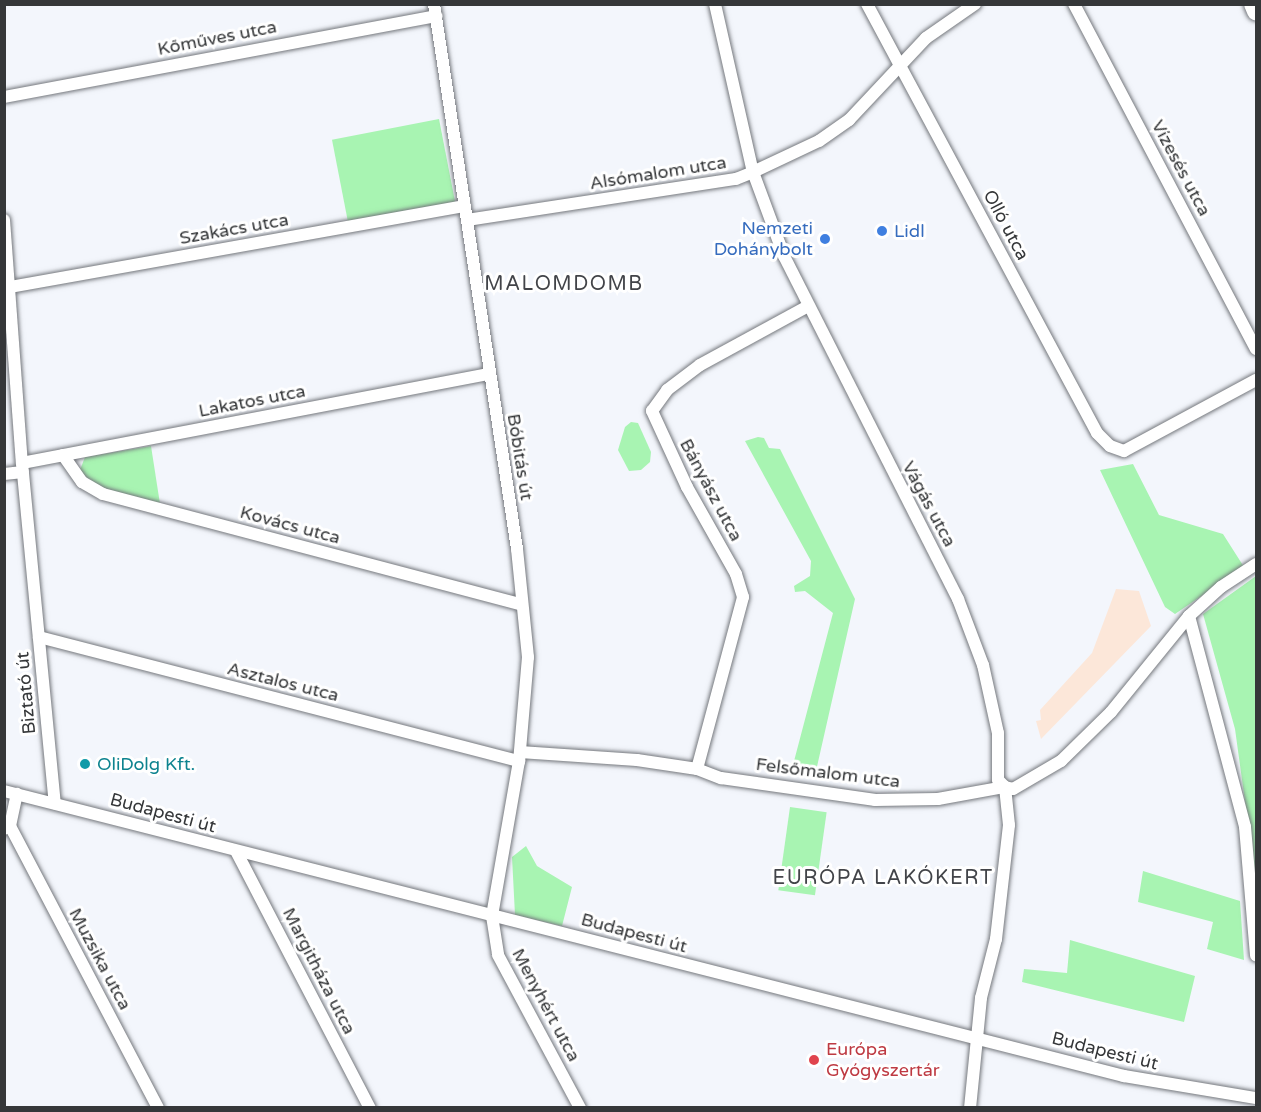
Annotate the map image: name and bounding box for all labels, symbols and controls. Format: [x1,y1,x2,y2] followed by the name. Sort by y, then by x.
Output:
[156,16,278,60] street label: Kőműves utca
[1147,116,1215,220] street label: Vízesés utca
[588,152,728,194] street label: Alsómalom utca
[979,186,1033,264] street label: Olló utca
[178,209,290,249] street label: Szakács utca
[714,218,813,260] place label: Nemzeti Dohánybolt
[894,220,925,242] place label: Lidl
[875,224,889,238] marker: Lidl
[818,232,832,246] marker: Nemzeti Dohánybolt
[484,272,644,296] district label: MALOMDOMB
[197,380,307,422] street label: Lakatos utca
[503,412,537,502] street label: Bóbitás út
[675,435,747,545] street label: Bányász utca
[897,458,961,550] street label: Vágás utca
[238,501,342,549] street label: Kovács utca
[12,651,40,735] street label: Biztató út
[225,658,341,706] street label: Asztalos utca
[97,753,195,775] place label: OliDolg Kft.
[755,753,901,793] street label: Felsőmalom utca
[78,757,92,771] marker: OliDolg Kft.
[108,788,218,838] street label: Budapesti út
[772,866,994,890] district label: EURÓPA LAKÓKERT
[64,904,136,1014] street label: Muzsika utca
[278,904,360,1038] street label: Margitháza utca
[579,908,689,958] street label: Budapesti út
[507,945,585,1065] street label: Menyhért utca
[1050,1027,1160,1075] street label: Budapesti út
[826,1039,940,1082] place label: Európa Gyógyszertár
[807,1053,821,1067] marker: Európa Gyógyszertár

